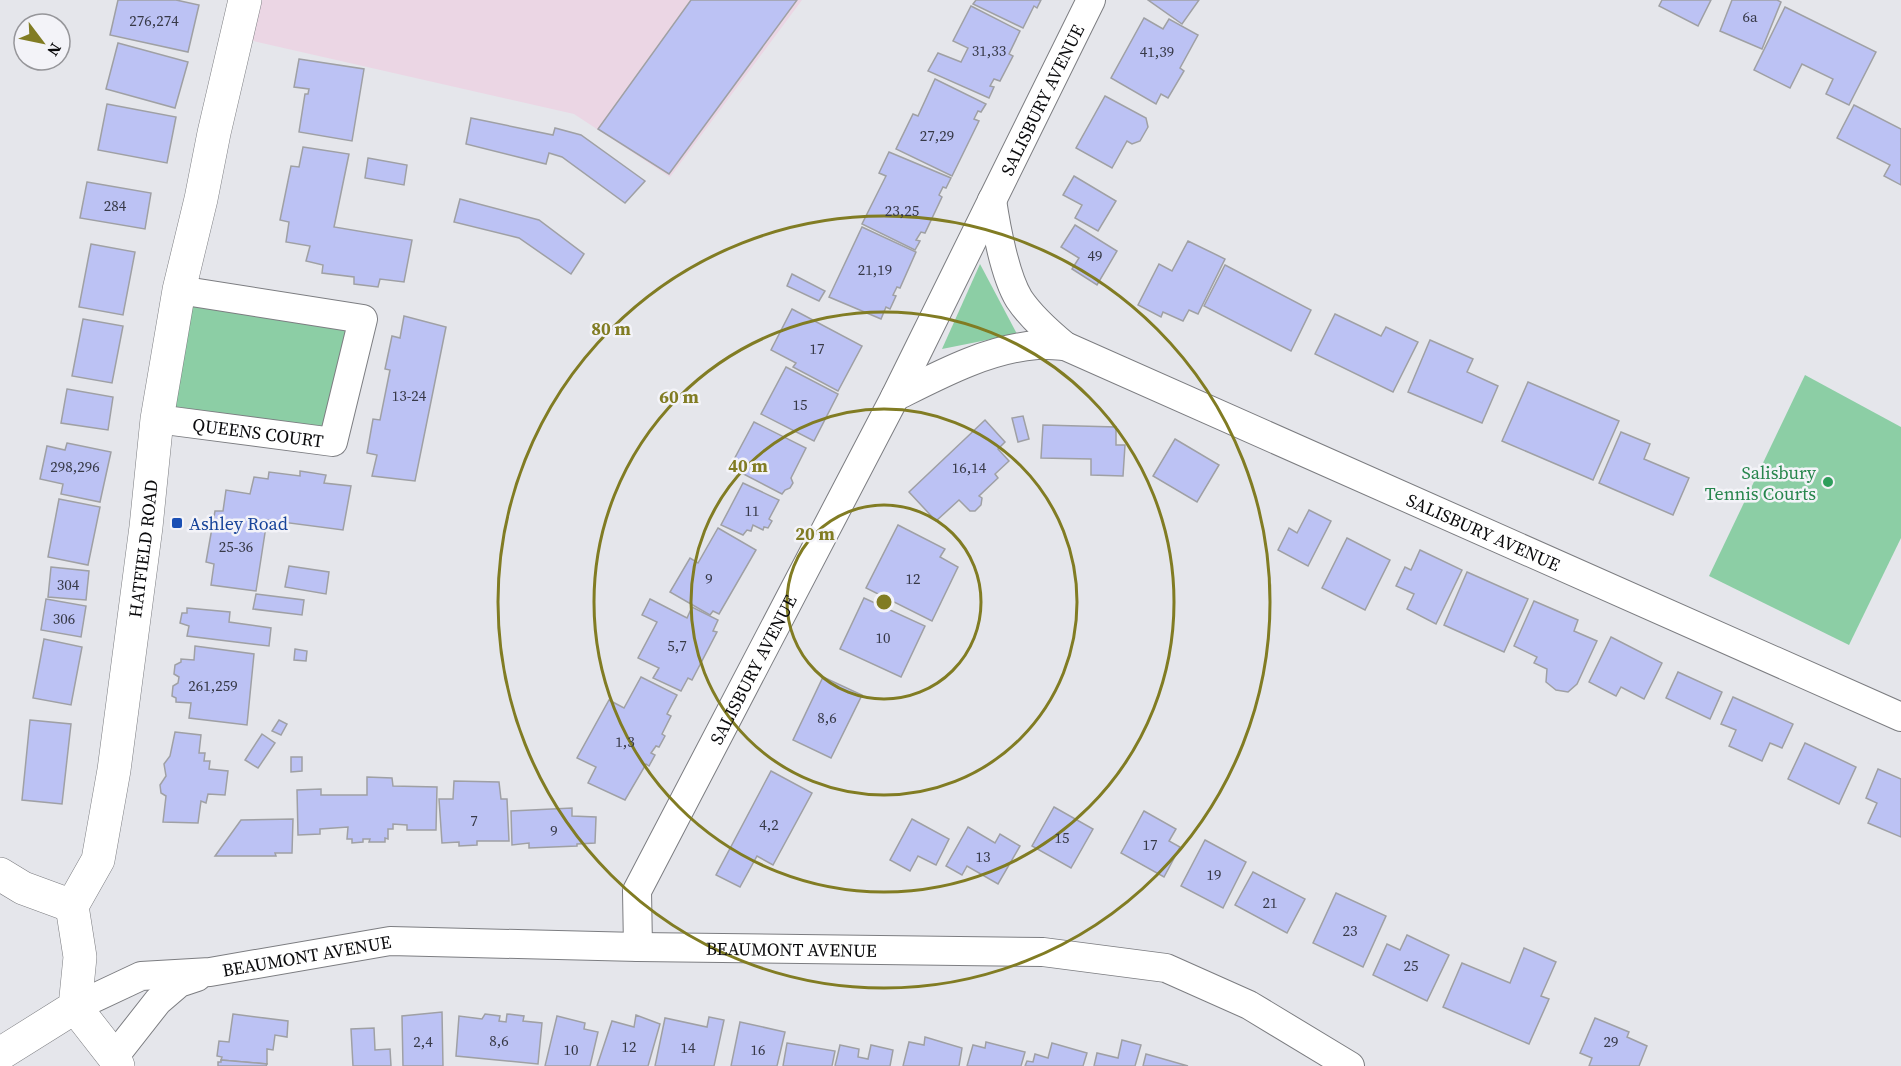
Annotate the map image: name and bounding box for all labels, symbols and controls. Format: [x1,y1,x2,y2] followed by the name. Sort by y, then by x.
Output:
[1742,6,1758,27] house number: 6a
[129,10,179,31] house number: 276,274
[12,12,72,72] north arrow
[994,20,1090,179] street label: SALISBURY AVENUE
[42,39,67,61] text: N
[972,40,1006,61] house number: 31,33
[1140,41,1174,62] house number: 41,39
[920,125,954,146] house number: 27,29
[104,195,127,216] house number: 284
[885,200,919,221] house number: 23,25
[1087,245,1103,266] house number: 49
[858,259,892,280] house number: 21,19
[591,316,631,341] text: 80 m
[809,338,825,359] house number: 17
[659,384,699,409] text: 60 m
[392,385,427,406] house number: 13-24
[792,394,808,415] house number: 15
[191,411,325,453] street label: QUEENS COURT
[728,453,768,478] text: 40 m
[50,456,100,477] house number: 298,296
[952,457,987,478] house number: 16,14
[1705,460,1817,506] place label: Salisbury Tennis Courts
[1821,475,1835,489] marker: Salisbury Tennis Courts
[122,478,163,619] street label: HATFIELD ROAD
[1403,487,1564,577] street label: SALISBURY AVENUE
[744,500,760,521] house number: 11
[189,511,288,536] place label: Ashley Road
[170,516,184,530] marker: Ashley Road
[795,521,835,546] text: 20 m
[219,536,253,557] house number: 25-36
[705,568,713,589] house number: 9
[905,568,921,589] house number: 12
[57,574,80,595] house number: 304
[703,590,802,749] street label: SALISBURY AVENUE
[874,592,894,612] centre of rings
[53,608,75,629] house number: 306
[875,627,891,648] house number: 10
[667,635,687,656] house number: 5,7
[188,675,238,696] house number: 261,259
[817,707,837,728] house number: 8,6
[615,731,635,752] house number: 1,3
[470,810,478,831] house number: 7
[759,814,779,835] house number: 4,2
[550,820,558,841] house number: 9
[1054,827,1070,848] house number: 15
[1142,834,1158,855] house number: 17
[975,846,991,867] house number: 13
[1206,864,1222,885] house number: 19
[1262,892,1278,913] house number: 21
[1342,920,1358,941] house number: 23
[220,929,393,982] street label: BEAUMONT AVENUE
[706,935,877,962] street label: BEAUMONT AVENUE
[1403,955,1419,976] house number: 25
[489,1030,509,1051] house number: 8,6
[413,1031,433,1052] house number: 2,4
[1603,1031,1619,1052] house number: 29
[621,1036,637,1057] house number: 12
[680,1037,696,1058] house number: 14
[563,1039,579,1060] house number: 10
[750,1039,766,1060] house number: 16

